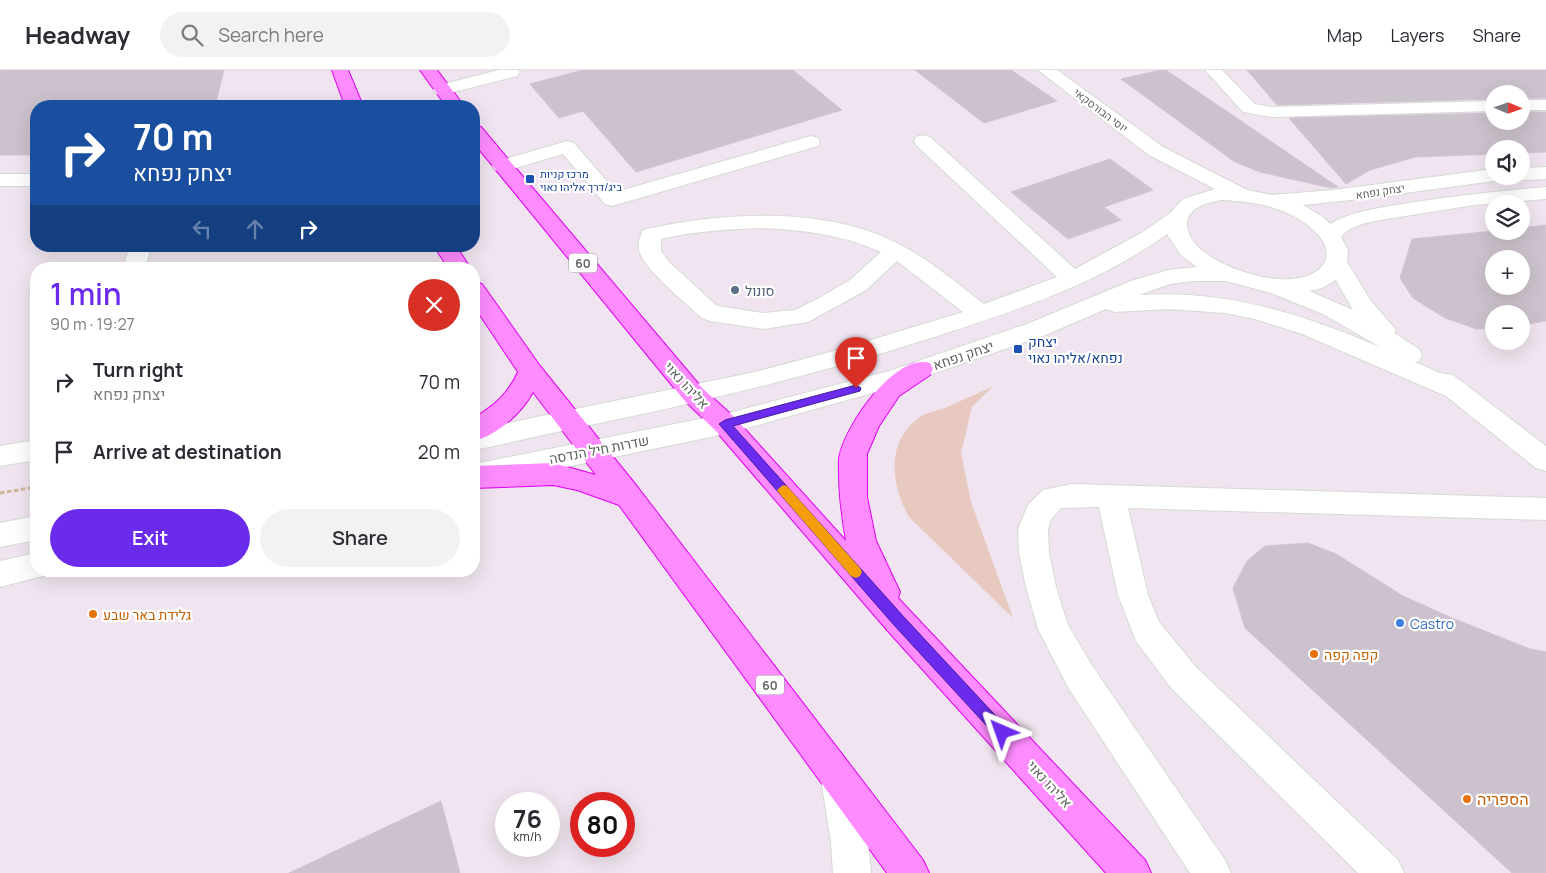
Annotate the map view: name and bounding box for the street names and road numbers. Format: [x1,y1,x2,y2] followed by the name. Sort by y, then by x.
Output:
[1071,85,1131,135] street label: יוסי הבורסקאי
[1354,180,1406,202] street label: יצחק נפחא
[569,254,597,272] road number: 60
[930,336,996,374] street label: יצחק נפחא
[660,357,714,413] street label: אליהו נאוי
[547,430,651,468] street label: שדרות חיל הנדסה
[756,676,784,694] road number: 60
[1023,756,1077,812] street label: אליהו נאוי

